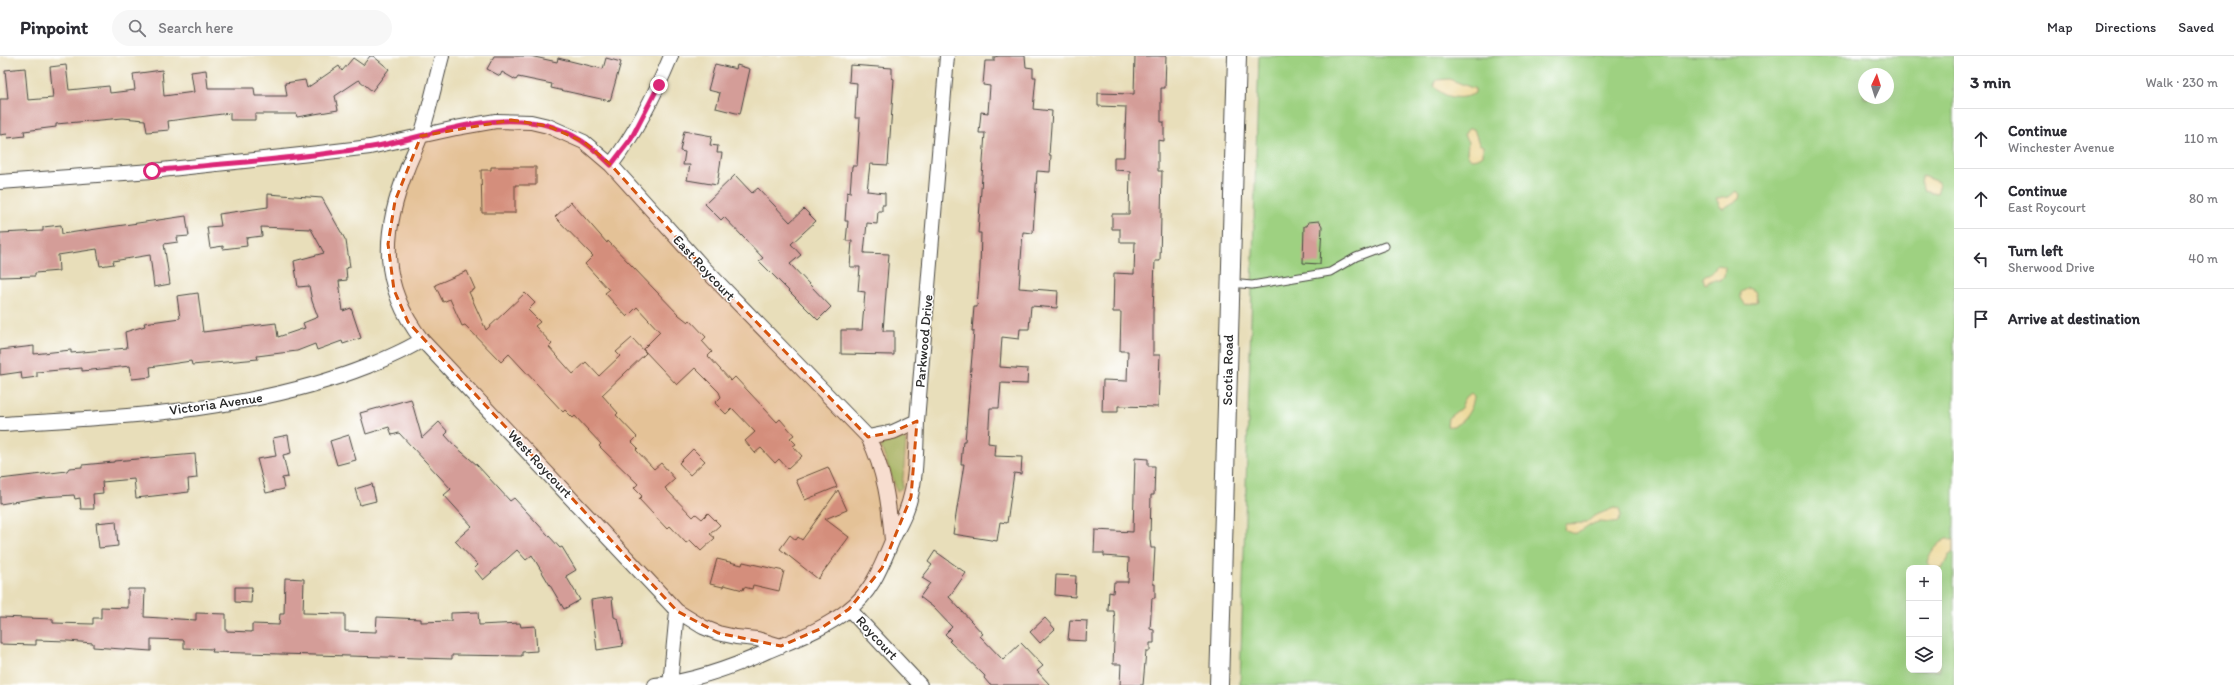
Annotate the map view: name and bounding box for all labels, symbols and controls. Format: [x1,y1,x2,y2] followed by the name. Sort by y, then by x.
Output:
[112,10,392,46] search box
[20,16,88,39] text: Pinpoint
[126,17,148,39] icon: search
[158,19,233,37] text: Search here
[2047,19,2073,36] text: Map
[2095,19,2156,36] text: Directions
[2178,19,2214,36] text: Saved
[1858,68,1894,104] north arrow
[1970,72,2011,92] text: 3 min
[2146,75,2218,90] text: Walk · 230 m
[650,76,668,94] route end
[2008,122,2067,140] text: Continue
[1970,128,1992,150] icon: ahead
[2184,131,2218,146] text: 110 m
[2008,140,2114,155] text: Winchester Avenue
[143,162,161,180] route start
[2008,182,2067,200] text: Continue
[1970,188,1992,210] icon: ahead
[2189,191,2218,206] text: 80 m
[2008,200,2086,215] text: East Roycourt
[669,232,739,304] street label: East Roycourt
[2008,242,2063,260] text: Turn left
[1970,248,1992,270] icon: left
[2188,251,2218,266] text: 40 m
[2008,260,2095,275] text: Sherwood Drive
[911,293,937,388] street label: Parkwood Drive
[1970,308,1992,330] icon: arrive
[2008,310,2140,328] text: Arrive at destination
[1219,334,1237,406] street label: Scotia Road
[168,389,264,419] street label: Victoria Avenue
[504,426,576,502] street label: West Roycourt
[1906,565,1942,673] map controls
[1906,565,1942,601] button: +
[1906,601,1942,637] button: −
[852,612,902,664] street label: Roycourt
[1906,637,1942,673] button: layers

